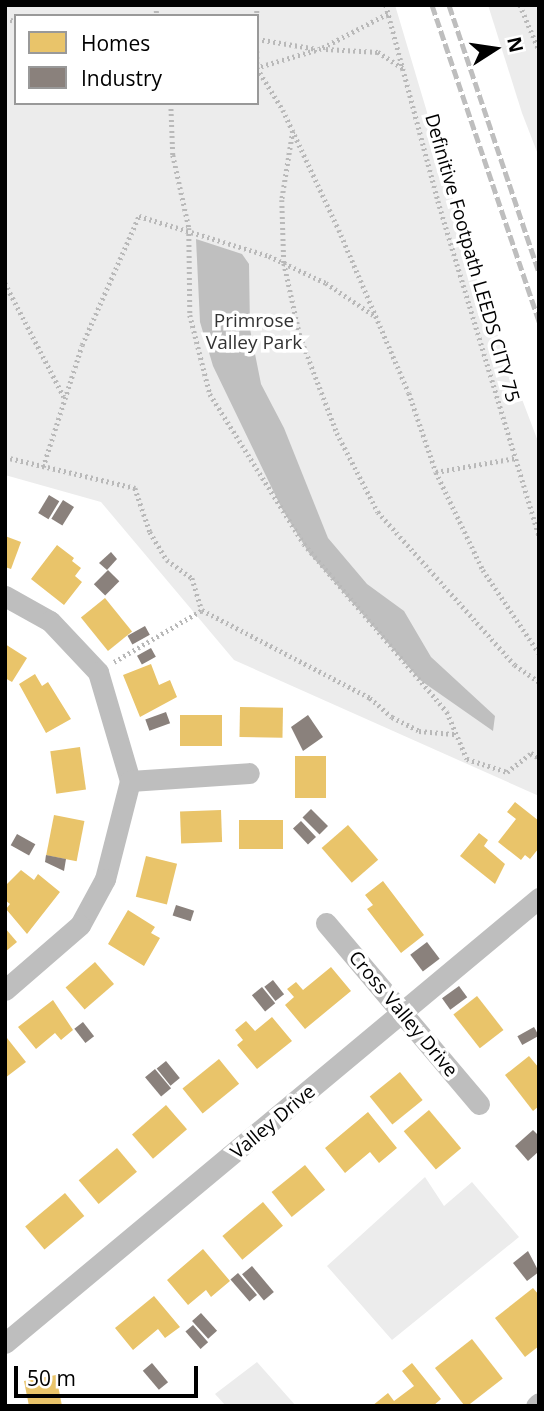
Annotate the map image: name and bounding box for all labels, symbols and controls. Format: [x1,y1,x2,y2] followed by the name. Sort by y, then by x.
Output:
[14,14,259,105] legend
[460,14,530,84] north arrow
[81,29,150,57] text: Homes
[501,34,530,55] text: N
[81,64,162,92] text: Industry
[420,111,524,405] street label: Definitive Footpath LEEDS CITY 75
[206,310,302,354] park label: Primrose Valley Park
[344,946,462,1082] street label: Cross Valley Drive
[226,1080,320,1164] street label: Valley Drive
[18,1352,201,1396] scale bar
[27,1364,76,1392] text: 50 m

